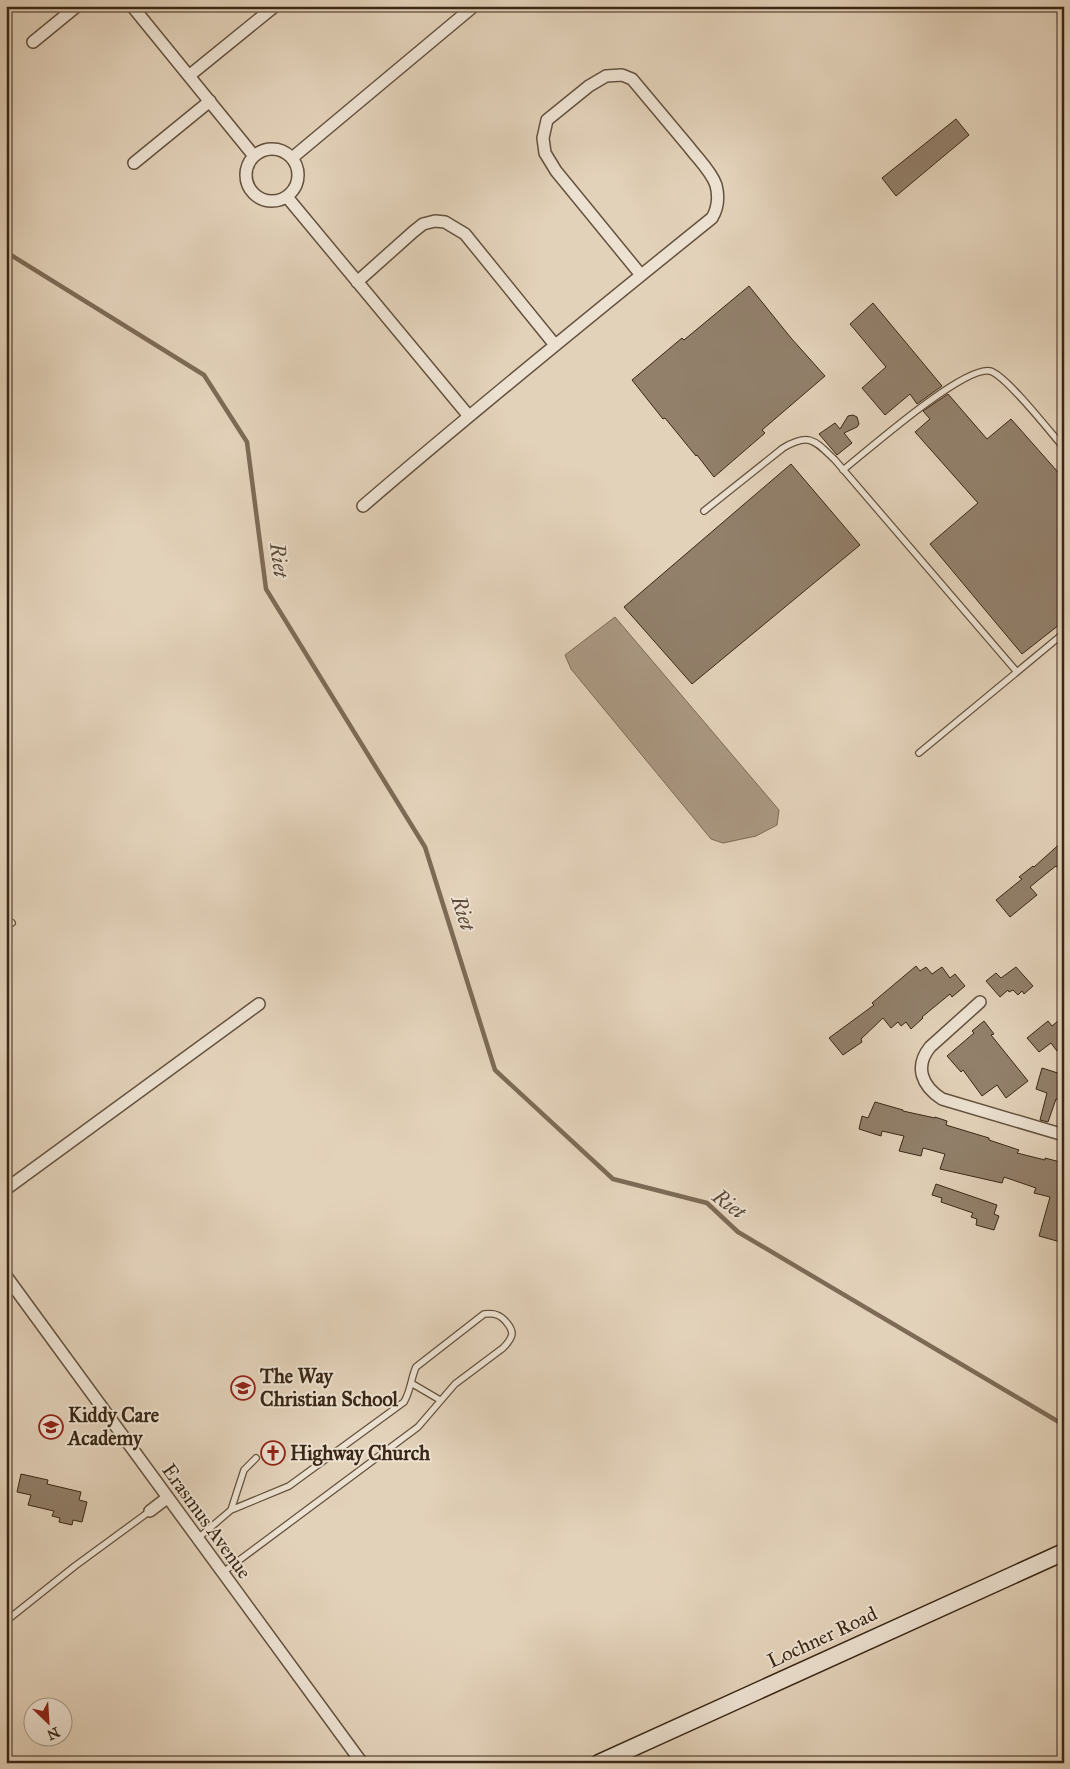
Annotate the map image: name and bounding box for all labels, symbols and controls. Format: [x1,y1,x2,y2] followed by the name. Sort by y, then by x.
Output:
[264,540,294,580] water label: Riet
[445,892,481,935] water label: Riet
[707,1183,752,1226] water label: Riet
[259,1364,399,1411] place label: The Way Christian School
[230,1375,256,1401] school or university icon: The Way Christian School
[66,1403,160,1451] place label: Kiddy Care Academy
[38,1414,64,1440] school or university icon: Kiddy Care Academy
[260,1440,286,1466] church icon: Highway Church
[290,1441,431,1466] place label: Highway Church
[157,1459,257,1583] street label: Erasmus Avenue
[763,1601,881,1673] street label: Lochner Road
[22,1696,72,1746] north arrow
[44,1723,62,1744] text: N

